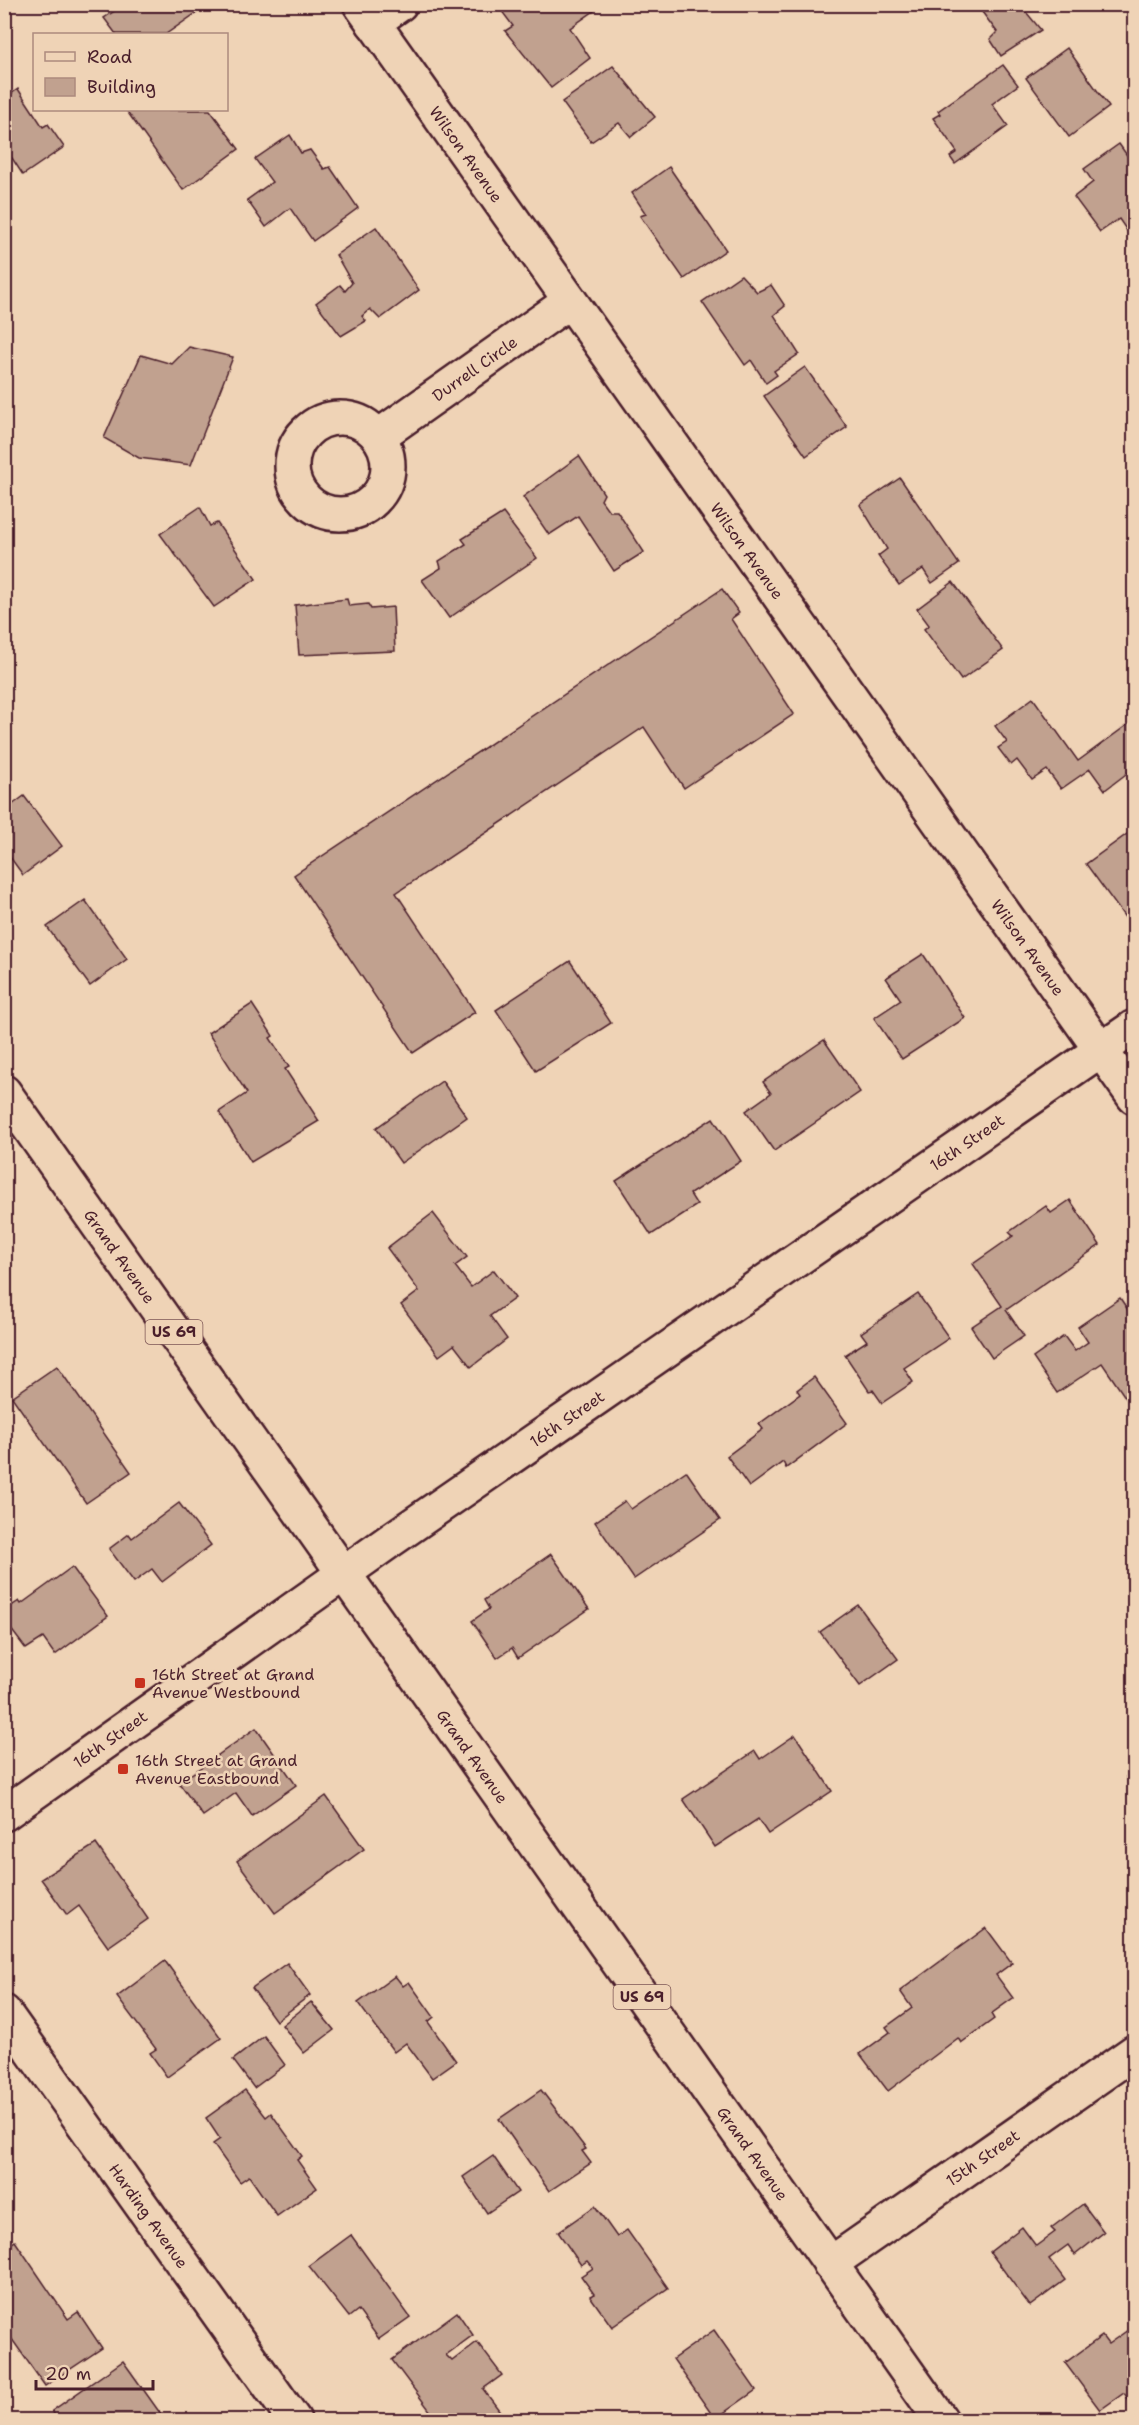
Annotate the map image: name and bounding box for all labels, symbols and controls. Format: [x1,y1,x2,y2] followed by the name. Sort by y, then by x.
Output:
[33,33,228,111] legend
[87,45,132,69] text: Road
[87,75,156,99] text: Building
[425,102,508,207] street label: Wilson Avenue
[428,331,521,406] street label: Durrell Circle
[706,498,789,603] street label: Wilson Avenue
[987,895,1069,1000] street label: Wilson Avenue
[925,1109,1008,1176] street label: 16th Street
[79,1205,160,1307] street label: Grand Avenue
[146,1320,202,1344] road number: US 69
[525,1385,608,1452] street label: 16th Street
[152,1664,314,1703] place label: 16th Street at Grand Avenue Westbound
[133,1676,147,1690] marker: 16th Street at Grand Avenue Westbound
[69,1705,151,1772] street label: 16th Street
[432,1705,513,1807] street label: Grand Avenue
[135,1750,297,1789] place label: 16th Street at Grand Avenue Eastbound
[116,1762,130,1776] marker: 16th Street at Grand Avenue Eastbound
[614,1985,670,2009] road number: US 69
[712,2102,793,2205] street label: Grand Avenue
[941,2125,1024,2191] street label: 15th Street
[104,2159,193,2272] street label: Harding Avenue
[36,2353,153,2391] scale bar
[45,2362,91,2386] text: 20 m

